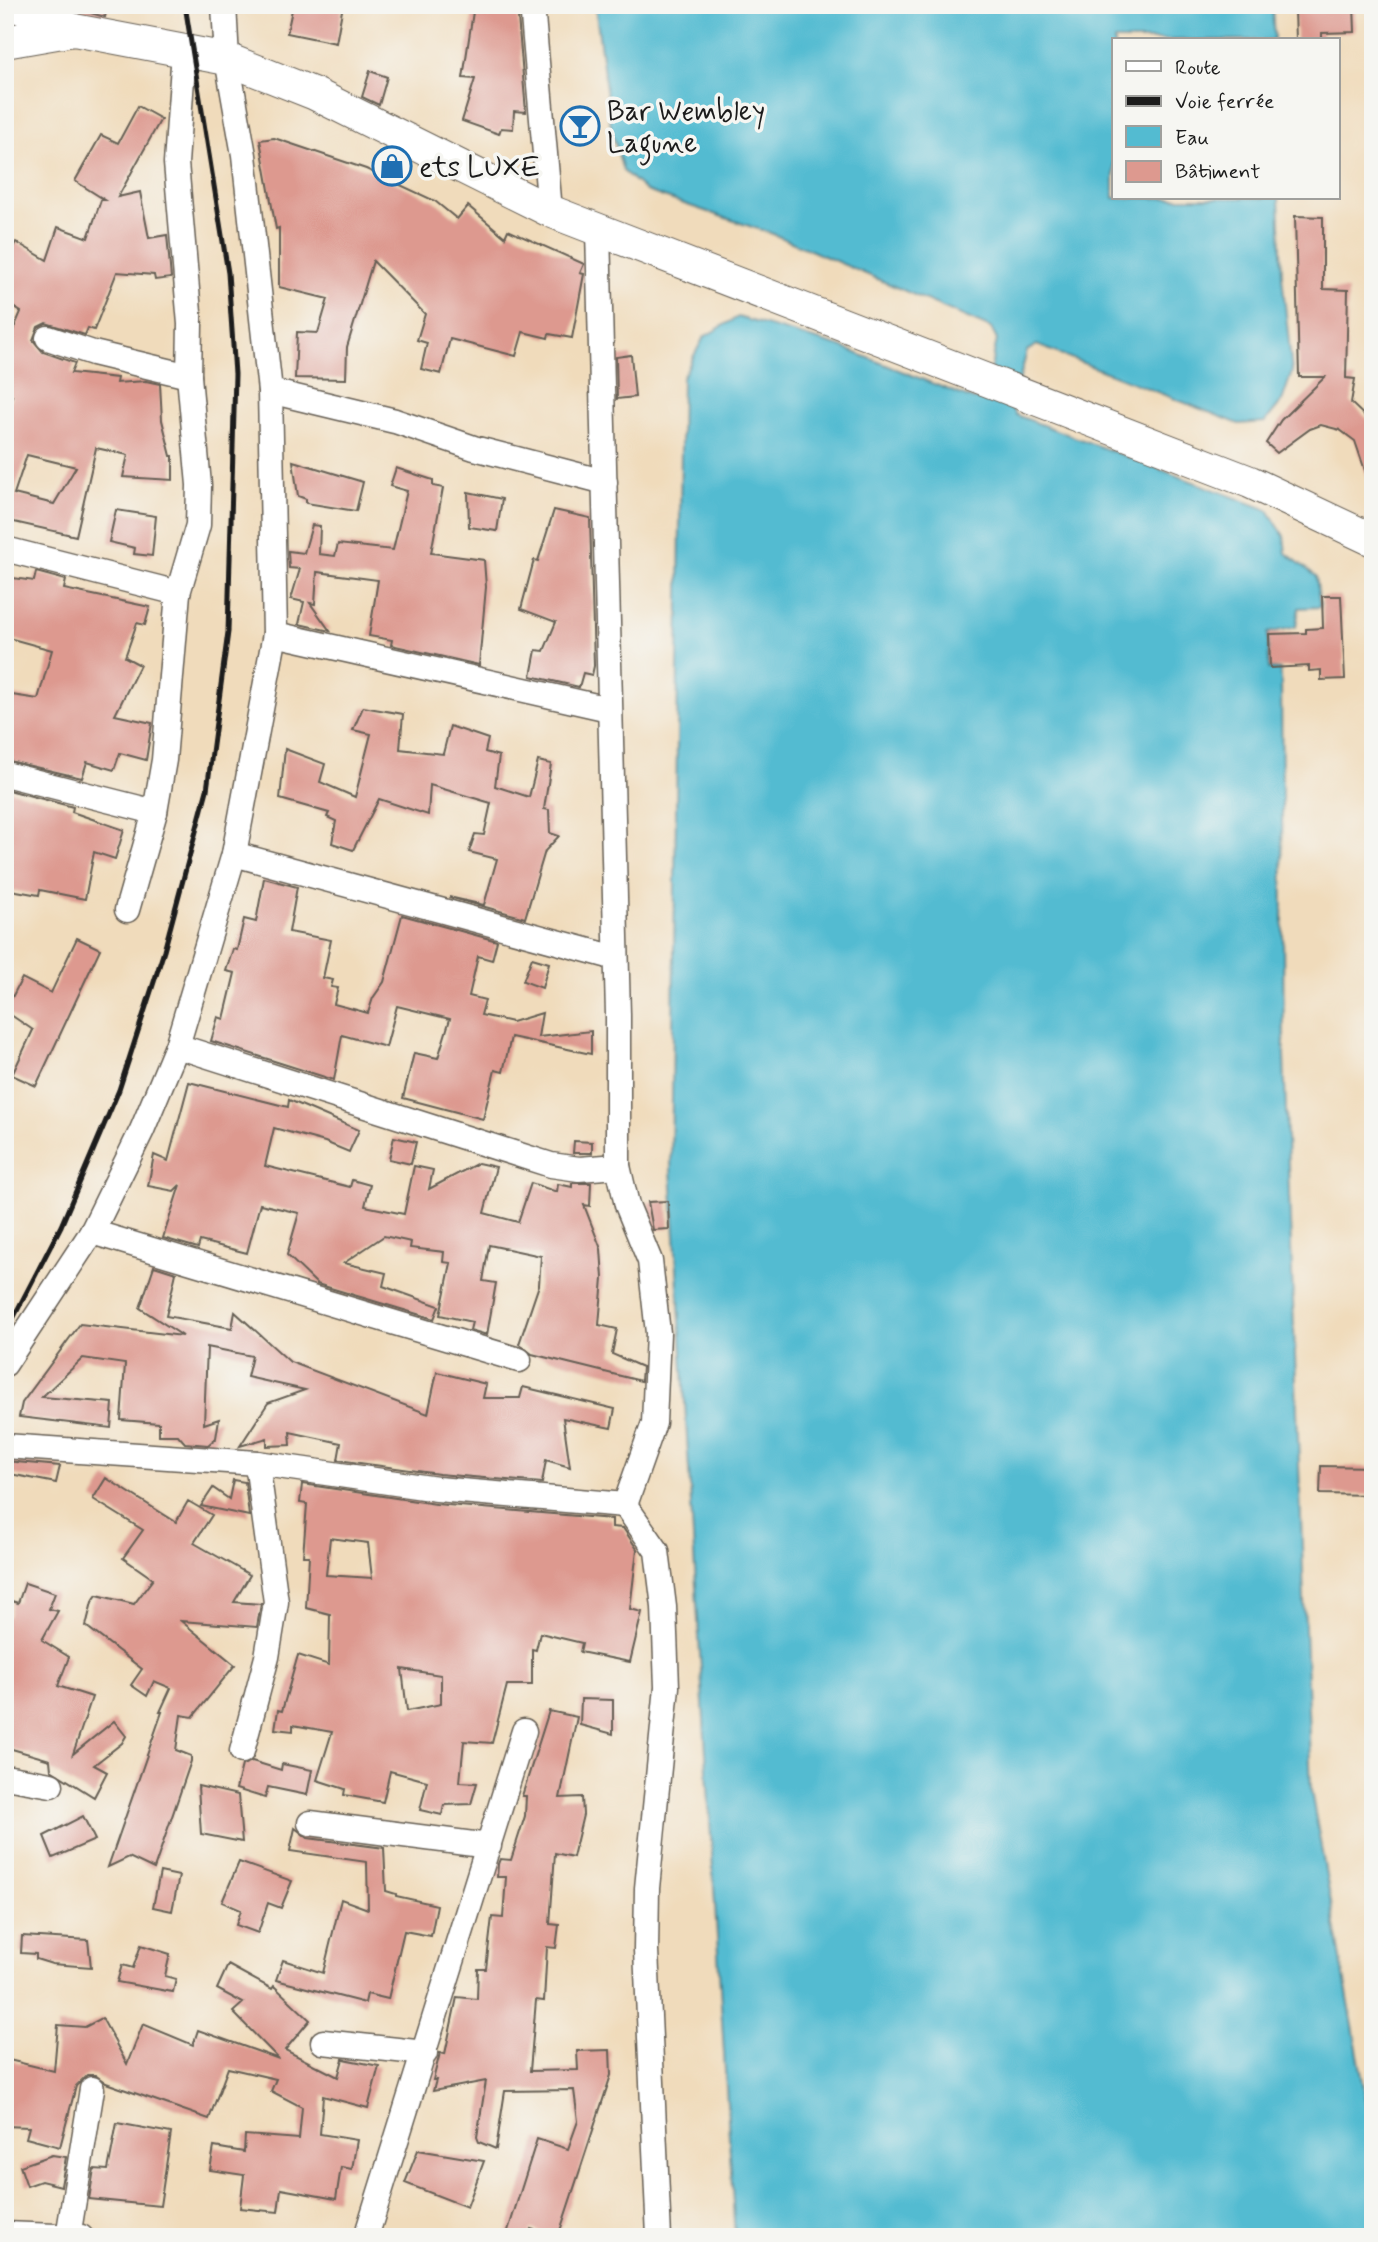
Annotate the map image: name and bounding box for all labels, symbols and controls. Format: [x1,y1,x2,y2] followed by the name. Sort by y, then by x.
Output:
[1112,38,1340,200] legend
[1175,54,1221,82] text: Route
[1175,88,1274,116] text: Voie ferrée
[607,94,765,166] place label: Bar Wembley Lagune
[559,105,601,147] bar icon: Bar Wembley Lagune
[1175,124,1209,152] text: Eau
[371,145,413,187] shop icon: ets LUXE
[419,150,540,187] place label: ets LUXE
[1175,158,1260,186] text: Bâtiment

